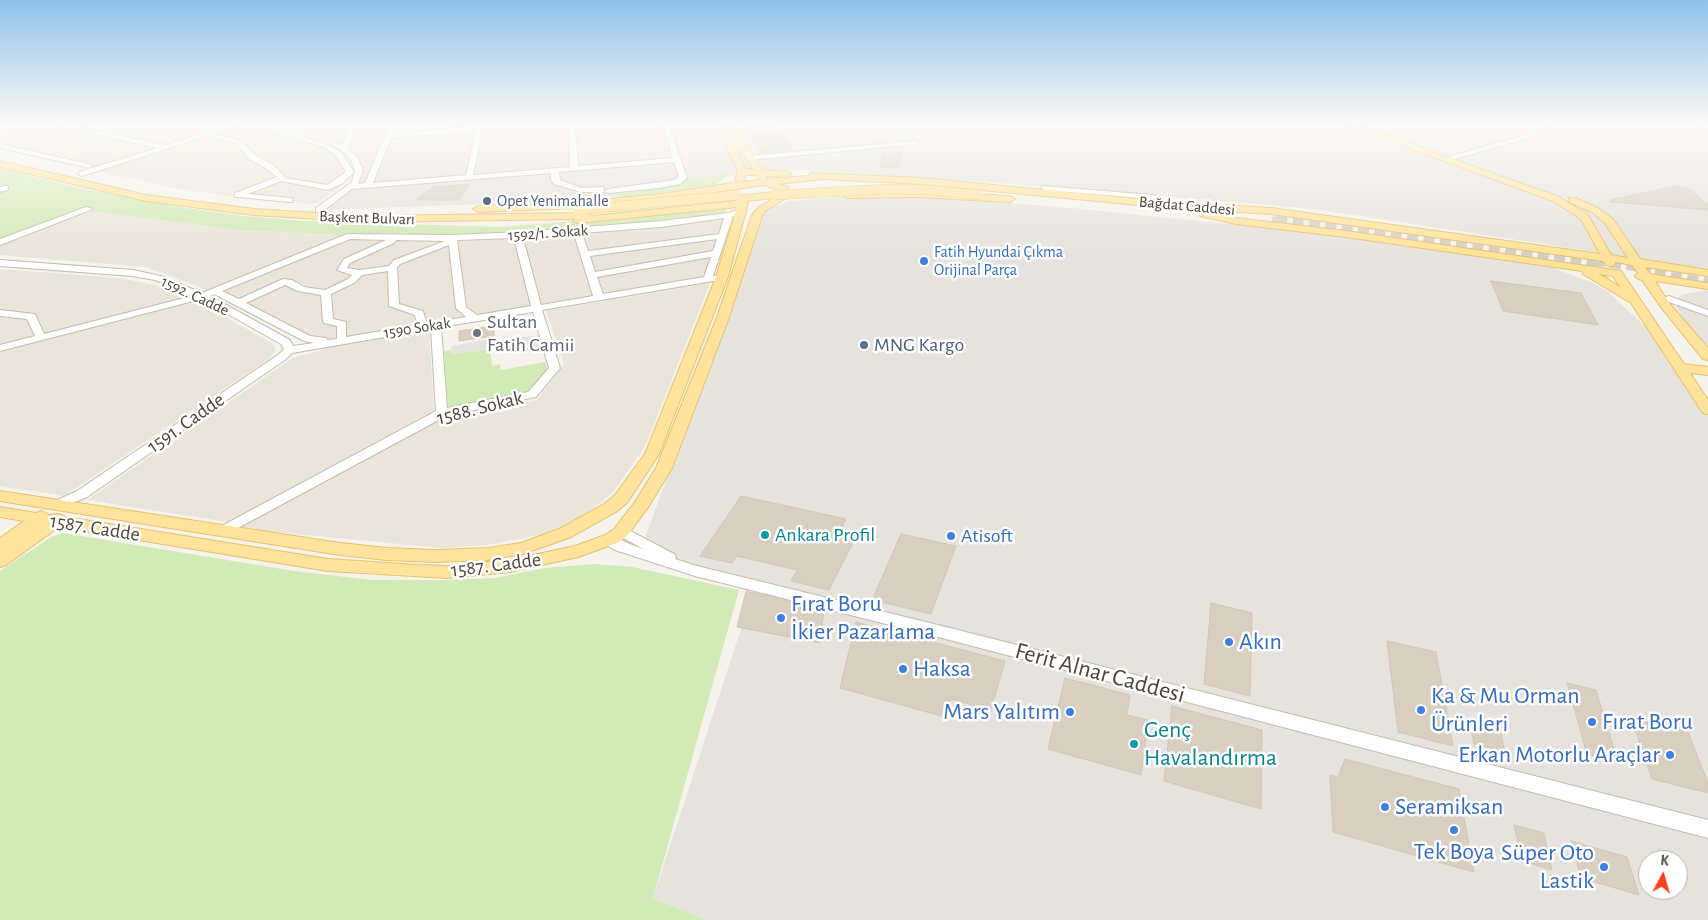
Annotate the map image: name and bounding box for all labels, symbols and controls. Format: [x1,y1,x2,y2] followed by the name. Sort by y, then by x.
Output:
[497,191,609,211] place label: Opet Yenimahalle
[1138,192,1236,220] street label: Bağdat Caddesi
[481,195,493,207] marker: Opet Yenimahalle
[319,207,415,229] street label: Başkent Bulvarı
[507,221,589,245] street label: 1592/1. Sokak
[934,242,1063,280] place label: Fatih Hyundai Çıkma Orijinal Parça
[918,255,930,267] marker: Fatih Hyundai Çıkma Orijinal Parça
[158,272,232,320] street label: 1592. Cadde
[487,310,574,357] place label: Sultan Fatih Camii
[382,313,452,343] street label: 1590 Sokak
[471,327,483,339] marker: Sultan Fatih Camii
[874,333,964,357] place label: MNG Kargo
[858,339,870,351] marker: MNG Kargo
[434,386,526,430] street label: 1588. Sokak
[143,388,229,458] street label: 1591. Cadde
[48,509,142,547] street label: 1587. Cadde
[775,523,875,547] place label: Ankara Profil
[961,524,1013,548] place label: Atisoft
[759,529,771,541] marker: Ankara Profil
[945,530,957,542] marker: Atisoft
[450,548,542,582] street label: 1587. Cadde
[791,590,935,646] place label: Fırat Boru İkier Pazarlama
[775,612,787,624] marker: Fırat Boru İkier Pazarlama
[1239,628,1282,656] place label: Akın
[1012,636,1188,710] street label: Ferit Alnar Caddesi
[1223,636,1235,648] marker: Akın
[913,655,971,683] place label: Haksa
[897,663,909,675] marker: Haksa
[1431,682,1580,738] place label: Ka & Mu Orman Ürünleri
[943,698,1060,726] place label: Mars Yalıtım
[1415,704,1427,716] marker: Ka & Mu Orman Ürünleri
[1064,706,1076,718] marker: Mars Yalıtım
[1602,708,1693,736] place label: Fırat Boru
[1144,716,1277,772] place label: Genç Havalandırma
[1586,716,1598,728] marker: Fırat Boru
[1128,738,1140,750] marker: Genç Havalandırma
[1458,741,1660,769] place label: Erkan Motorlu Araçlar
[1664,749,1676,761] marker: Erkan Motorlu Araçlar
[1395,793,1503,821] place label: Seramiksan
[1379,801,1391,813] marker: Seramiksan
[1448,824,1460,836] marker: Tek Boya
[1413,838,1495,866] place label: Tek Boya
[1501,839,1594,895] place label: Süper Oto Lastik
[1638,850,1688,900] north arrow
[1660,854,1669,868] text: K
[1598,861,1610,873] marker: Süper Oto Lastik

